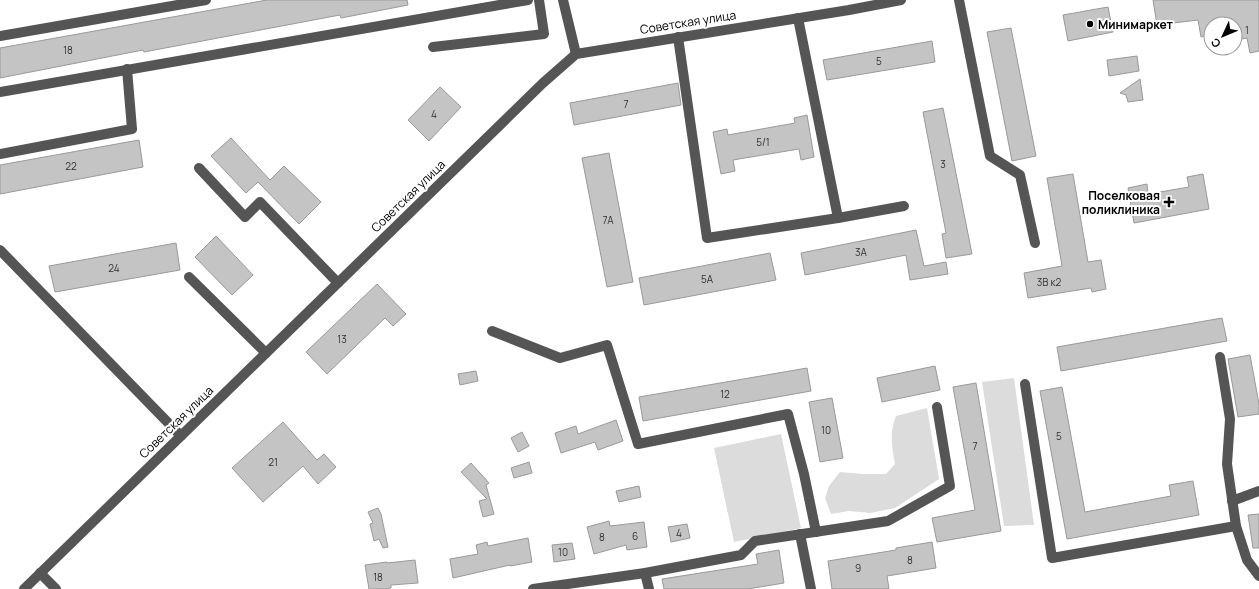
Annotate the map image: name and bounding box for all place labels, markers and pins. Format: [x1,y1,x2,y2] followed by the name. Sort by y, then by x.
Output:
[1098,16,1174,33] place label: Минимаркет
[1085,19,1095,29] marker: Минимаркет
[1082,187,1160,218] place label: Поселковая поликлиника
[1163,196,1175,208] marker: Поселковая поликлиника

